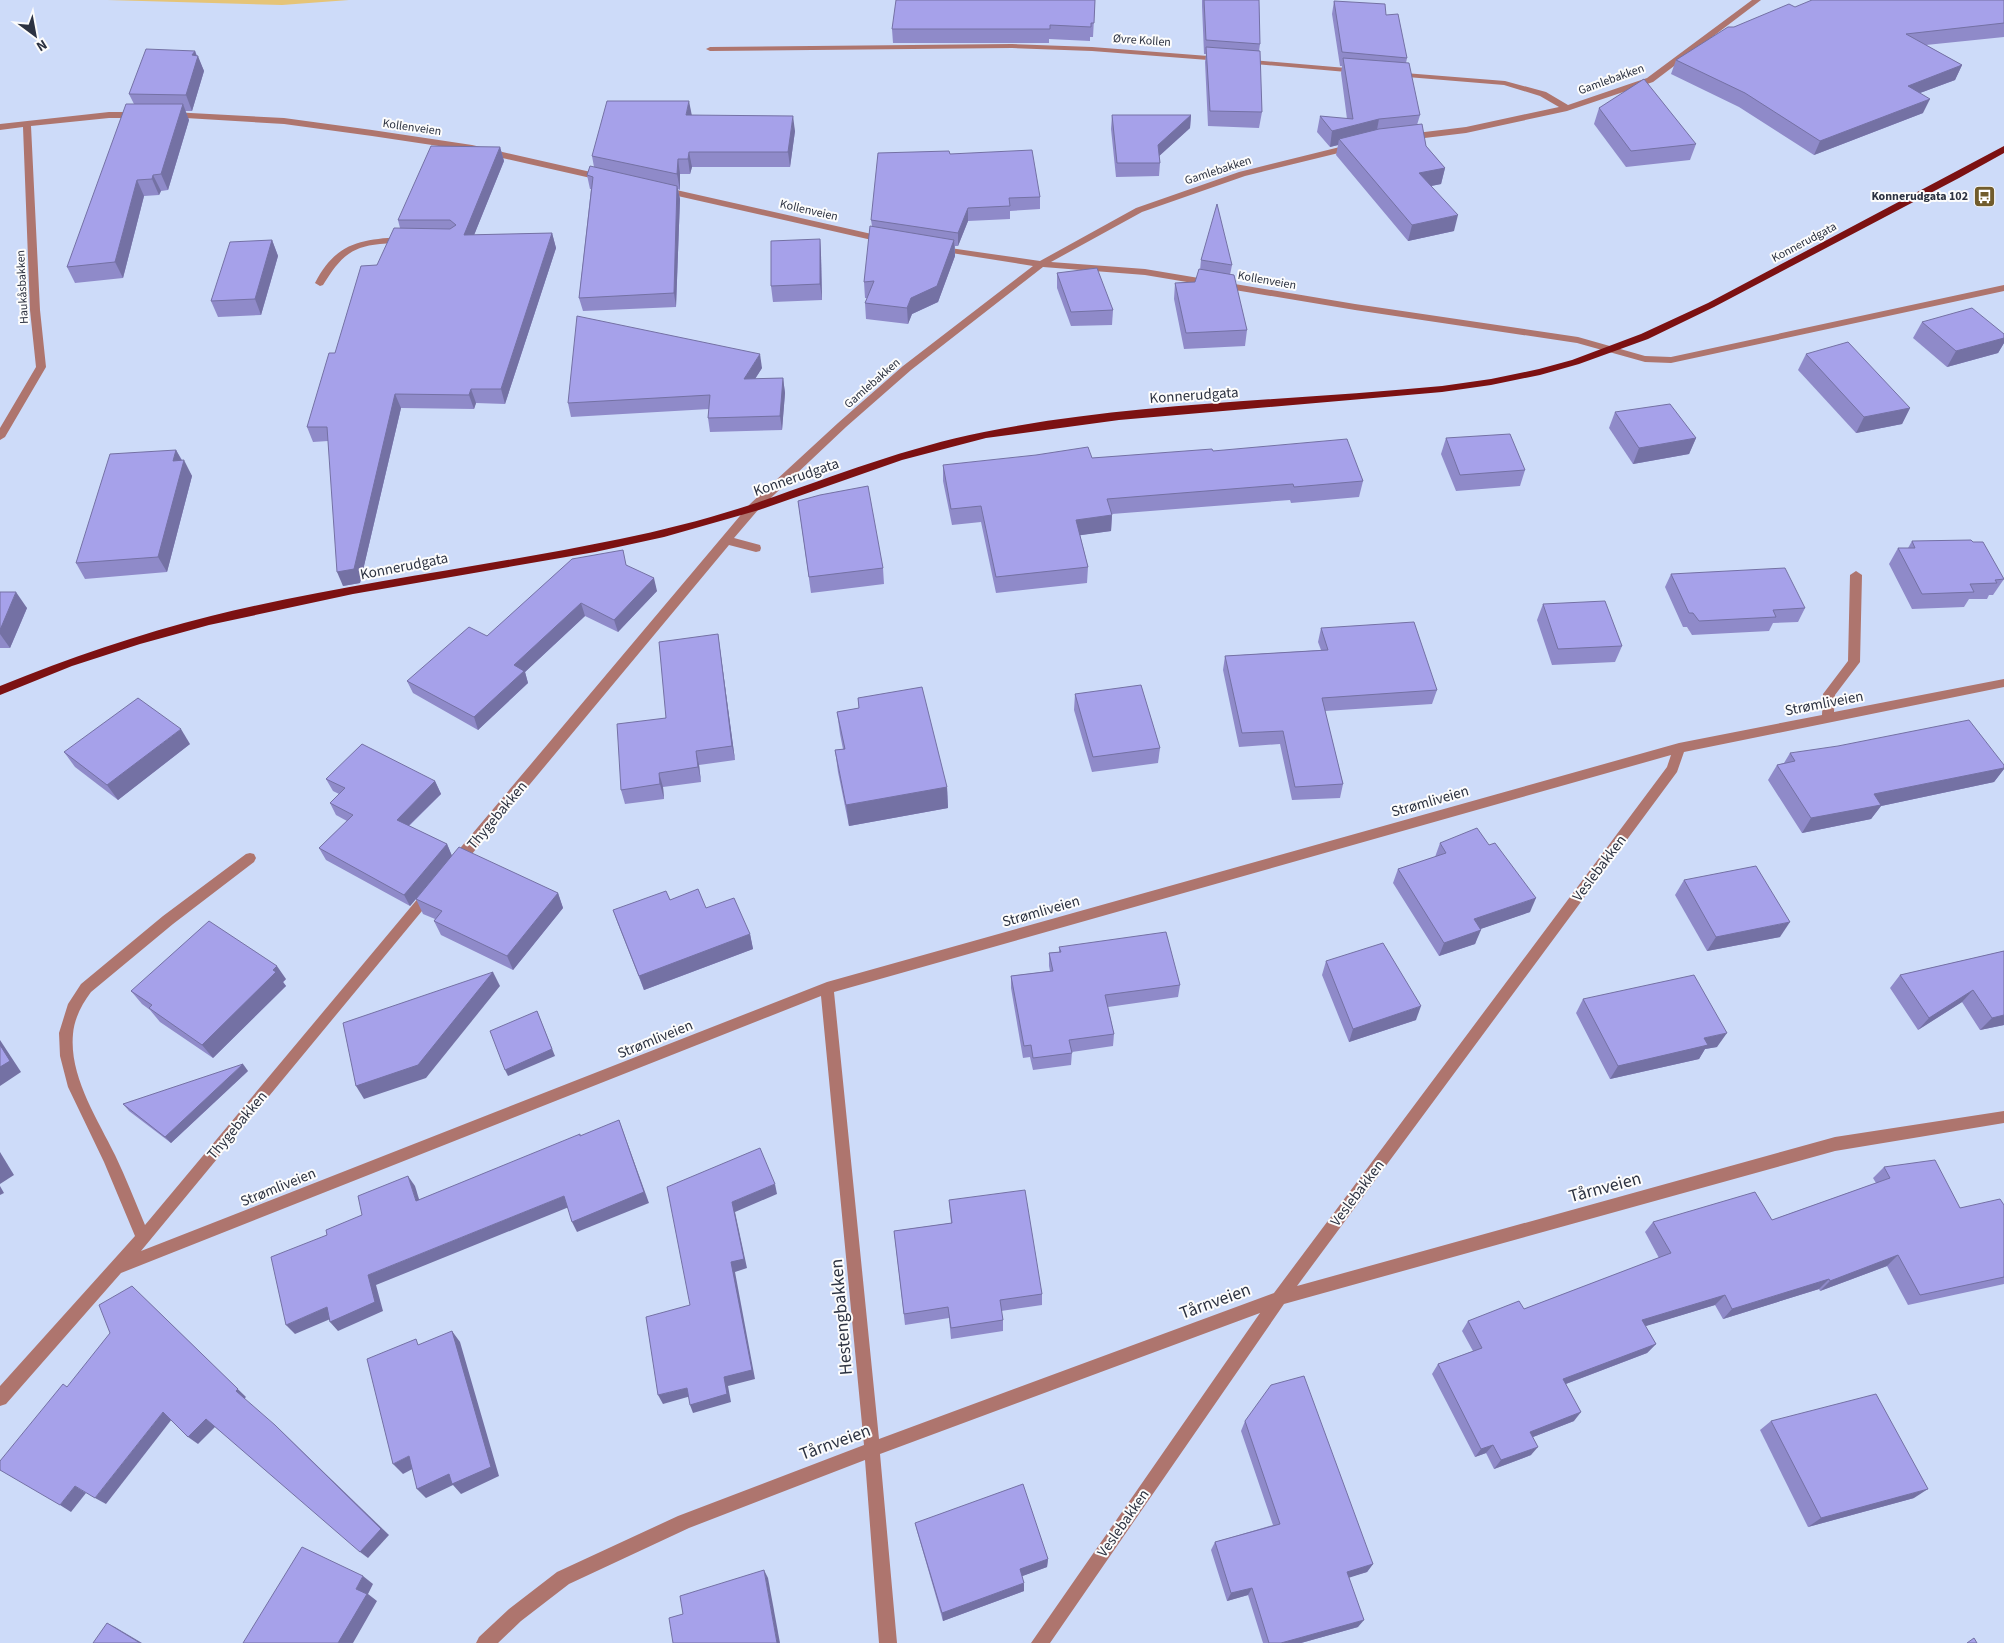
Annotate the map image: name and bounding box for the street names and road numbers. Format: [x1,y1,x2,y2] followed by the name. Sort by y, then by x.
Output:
[1112,30,1171,51] street label: Øvre Kollen
[1576,60,1647,99] street label: Gamlebakken
[382,115,442,140] street label: Kollenveien
[1183,152,1254,189] street label: Gamlebakken
[778,196,840,225] street label: Kollenveien
[1769,218,1840,267] street label: Konnerudgata
[12,250,33,324] street label: Haukåsbakken
[1236,267,1297,294] street label: Kollenveien
[841,354,904,412] street label: Gamlebakken
[1149,382,1239,409] street label: Konnerudgata
[751,453,842,502] street label: Konnerudgata
[358,548,450,585] street label: Konnerudgata
[1783,686,1865,721] street label: Strømliveien
[462,776,532,854] street label: Thygebakken
[1389,780,1471,823] street label: Strømliveien
[1567,831,1631,906] street label: Veslebakken
[1000,890,1082,933] street label: Strømliveien
[614,1015,696,1064] street label: Strømliveien
[202,1086,272,1164] street label: Thygebakken
[1325,1156,1389,1231] street label: Veslebakken
[237,1163,319,1212] street label: Strømliveien
[1566,1166,1644,1209] street label: Tårnveien
[824,1258,859,1376] street label: Hestengbakken
[1176,1277,1254,1326] street label: Tårnveien
[796,1418,874,1467] street label: Tårnveien
[1092,1485,1154,1561] street label: Veslebakken

